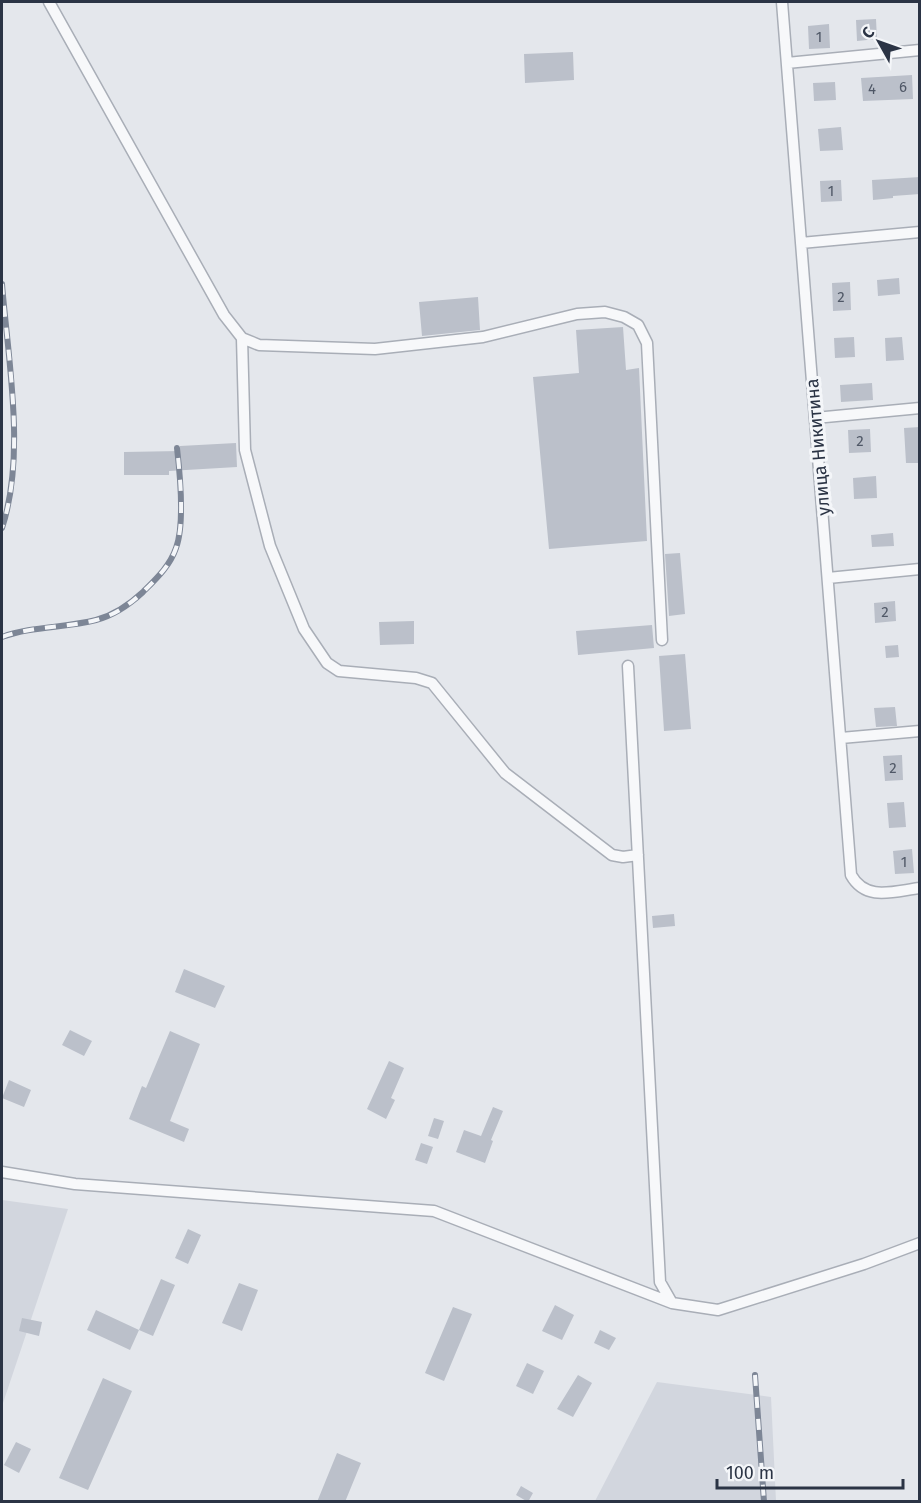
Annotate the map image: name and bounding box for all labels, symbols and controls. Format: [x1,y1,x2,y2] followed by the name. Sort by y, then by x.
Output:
[849,12,909,72] north arrow
[858,22,879,42] text: С
[816,28,822,46] house number: 1
[899,78,907,96] house number: 6
[868,80,876,98] house number: 4
[828,182,834,200] house number: 1
[837,288,845,306] house number: 2
[801,378,835,516] street label: улица Никитина
[856,432,864,450] house number: 2
[881,603,889,621] house number: 2
[889,759,897,777] house number: 2
[901,853,907,871] house number: 1
[717,1452,903,1490] scale bar
[726,1462,774,1484] text: 100 m

